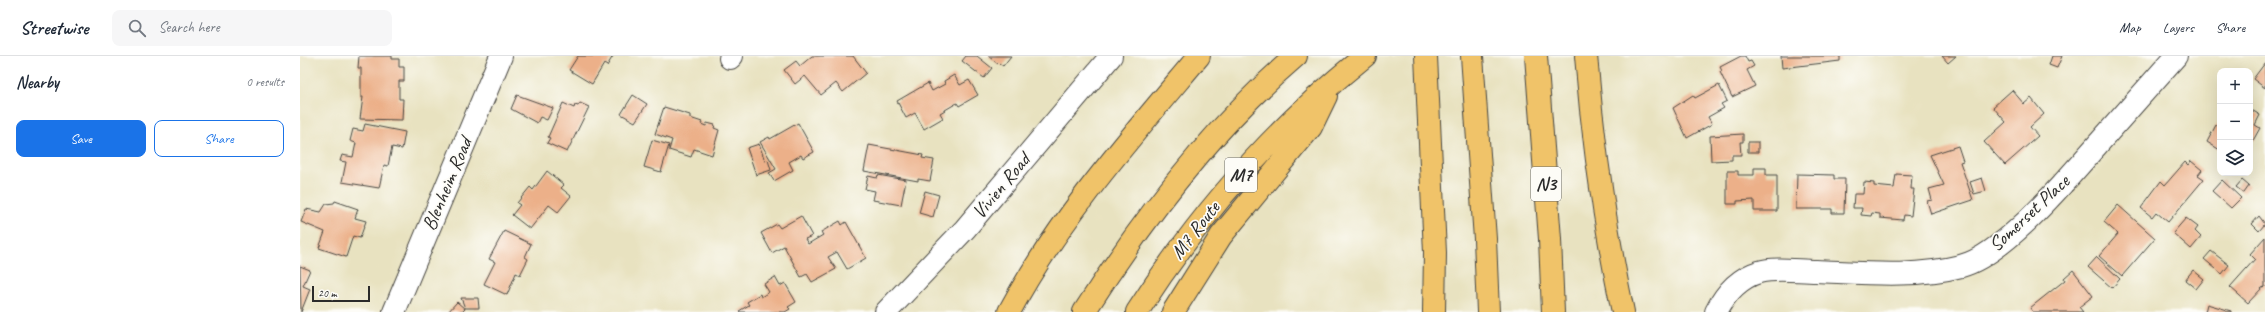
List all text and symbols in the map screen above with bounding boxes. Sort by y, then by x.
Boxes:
search box [112,10,392,46]
text: Streetwise [20,16,88,40]
icon: search [126,17,148,39]
text: Search here [158,18,220,37]
text: Map [2119,19,2141,36]
text: Layers [2163,19,2194,36]
text: Share [2216,19,2245,36]
map controls [2217,68,2253,176]
button: + [2217,68,2253,104]
text: Nearby [16,72,59,93]
text: 0 results [246,74,284,90]
button: − [2217,104,2253,140]
button: Save [16,120,146,157]
button: Share [154,120,284,157]
street label: Blenheim Road [416,131,479,234]
button: layers [2217,140,2253,176]
street label: Vivien Road [966,146,1038,224]
road number: M7 [1225,158,1257,192]
road number: N3 [1531,167,1561,201]
street label: Somerset Place [1983,168,2076,257]
street label: M7 Route [1165,195,1226,264]
scale bar [312,284,370,303]
text: 20 m [318,286,337,300]

